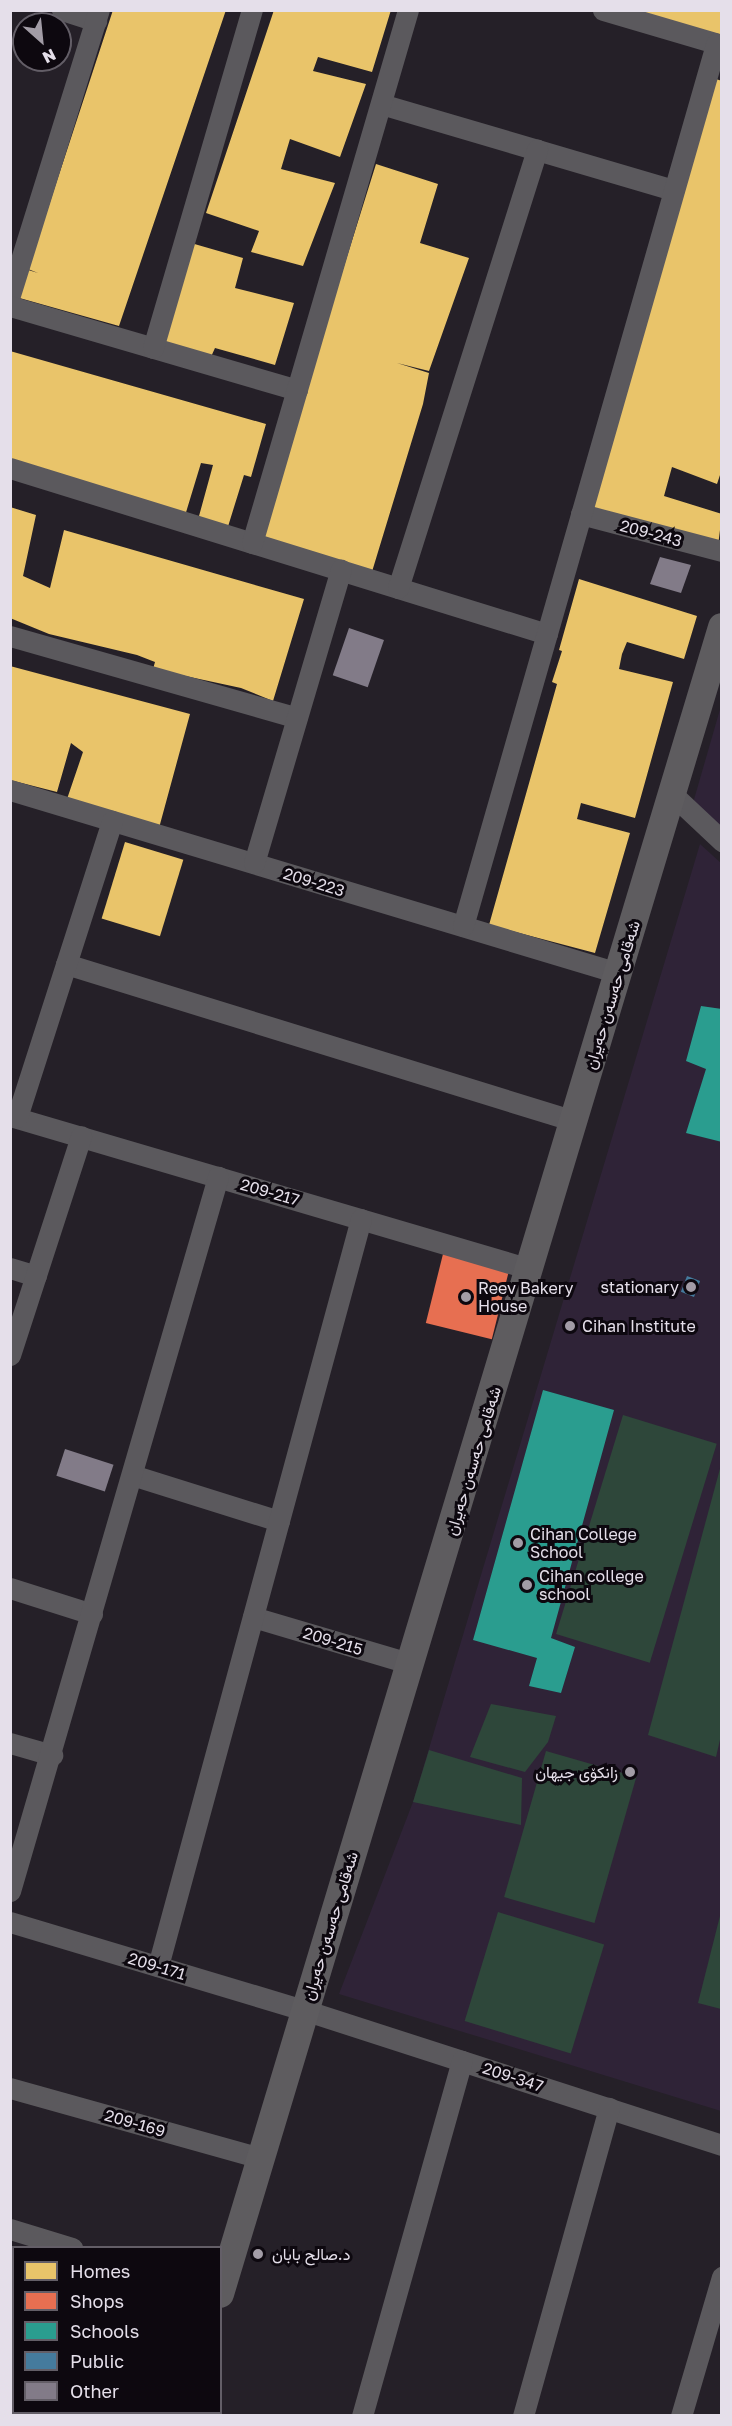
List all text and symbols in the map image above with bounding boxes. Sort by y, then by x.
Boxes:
north arrow [12,12,72,72]
text: N [39,45,59,68]
street label: 209-243 [618,516,684,550]
street label: 209-223 [281,864,347,900]
street label: شەقامی حەسەن حەیران [580,918,644,1072]
street label: 209-217 [238,1174,302,1210]
place label: stationary [600,1277,679,1297]
place label: Reev Bakery House [478,1278,573,1316]
marker: stationary [684,1280,698,1294]
marker: Reev Bakery House [459,1290,473,1304]
place label: Cihan Institute [582,1316,696,1336]
marker: Cihan Institute [563,1319,577,1333]
street label: شەقامی حەسەن حەیران [441,1384,505,1538]
place label: Cihan College School [530,1524,637,1562]
marker: Cihan College School [511,1536,525,1550]
place label: Cihan college school [539,1566,644,1604]
marker: Cihan college school [520,1578,534,1592]
street label: 209-215 [301,1623,365,1659]
place label: زانکۆی جیھان [535,1762,618,1782]
marker: زانکۆی جیھان [623,1765,637,1779]
street label: شەقامی حەسەن حەیران [298,1849,362,2003]
street label: 209-171 [126,1948,188,1984]
street label: 209-347 [480,2058,546,2096]
street label: 209-169 [103,2105,167,2141]
place label: د.صالح بابان [272,2244,350,2264]
marker: د.صالح بابان [249,2245,267,2263]
legend [12,2246,222,2414]
text: Homes [70,2260,130,2282]
text: Shops [70,2290,124,2312]
text: Schools [70,2320,139,2342]
text: Public [70,2350,124,2372]
text: Other [70,2380,119,2402]

